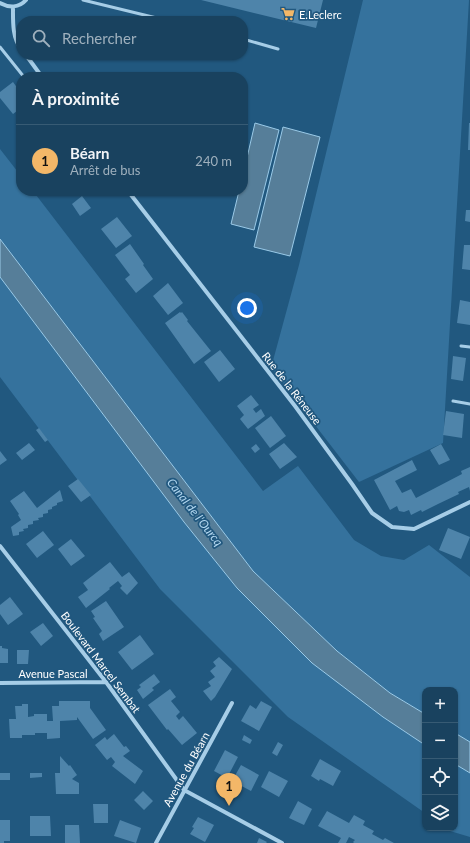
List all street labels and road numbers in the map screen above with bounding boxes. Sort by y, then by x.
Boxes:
street label: Rue de la Réneuse [260,349,324,427]
street label: Boulevard Marcel Sembat [59,609,143,715]
street label: Avenue Pascal [18,667,88,680]
street label: Avenue du Béarn [160,730,212,808]

